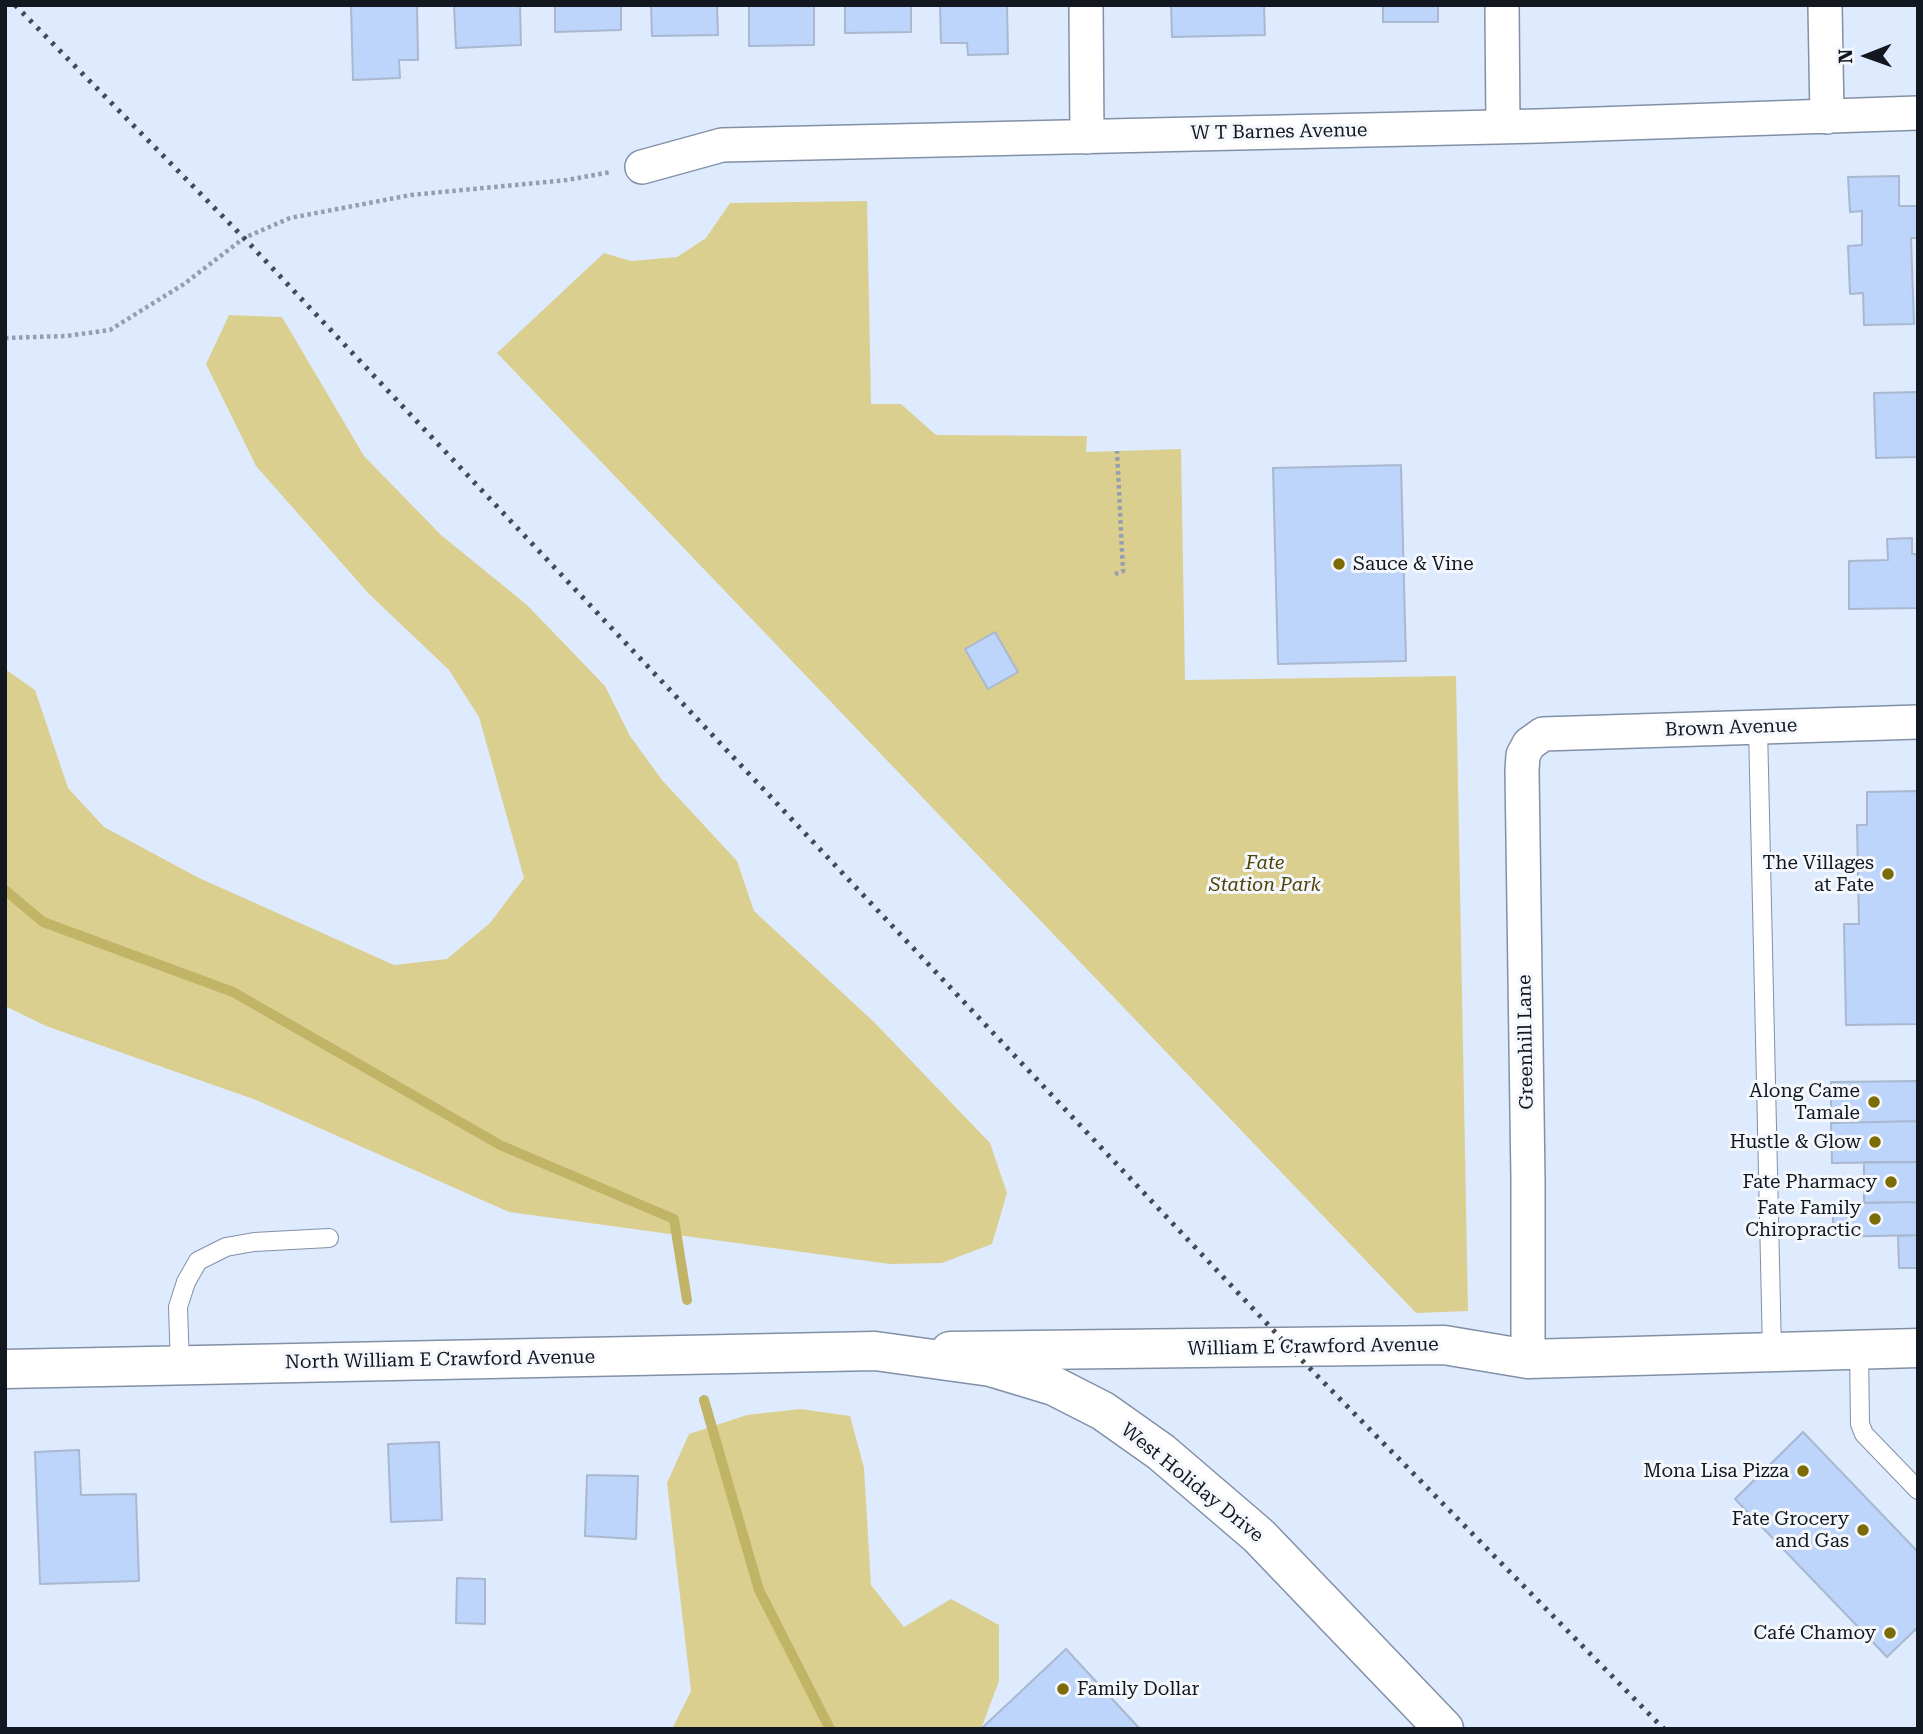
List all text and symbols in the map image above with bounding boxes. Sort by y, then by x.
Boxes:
north arrow [1832,21,1902,91]
text: N [1834,49,1857,64]
street label: W T Barnes Avenue [1190,119,1368,145]
place label: Sauce & Vine [1353,553,1474,575]
marker: Sauce & Vine [1331,556,1347,572]
street label: Brown Avenue [1664,714,1798,742]
park label: Fate Station Park [1209,852,1321,896]
place label: The Villages at Fate [1763,852,1874,896]
marker: The Villages at Fate [1880,866,1896,882]
street label: Greenhill Lane [1513,974,1539,1110]
place label: Along Came Tamale [1749,1080,1860,1124]
marker: Along Came Tamale [1866,1094,1882,1110]
place label: Hustle & Glow [1730,1131,1861,1153]
marker: Hustle & Glow [1867,1134,1883,1150]
place label: Fate Pharmacy [1742,1171,1877,1193]
marker: Fate Pharmacy [1883,1174,1899,1190]
place label: Fate Family Chiropractic [1745,1197,1861,1241]
marker: Fate Family Chiropractic [1867,1211,1883,1227]
street label: William E Crawford Avenue [1187,1333,1439,1361]
street label: North William E Crawford Avenue [285,1346,595,1374]
street label: West Holiday Drive [1116,1419,1268,1547]
place label: Mona Lisa Pizza [1644,1460,1789,1482]
marker: Mona Lisa Pizza [1795,1463,1811,1479]
place label: Fate Grocery and Gas [1732,1508,1849,1552]
marker: Fate Grocery and Gas [1855,1522,1871,1538]
place label: Café Chamoy [1753,1622,1876,1644]
marker: Café Chamoy [1882,1625,1898,1641]
place label: Family Dollar [1077,1678,1199,1700]
marker: Family Dollar [1055,1681,1071,1697]

